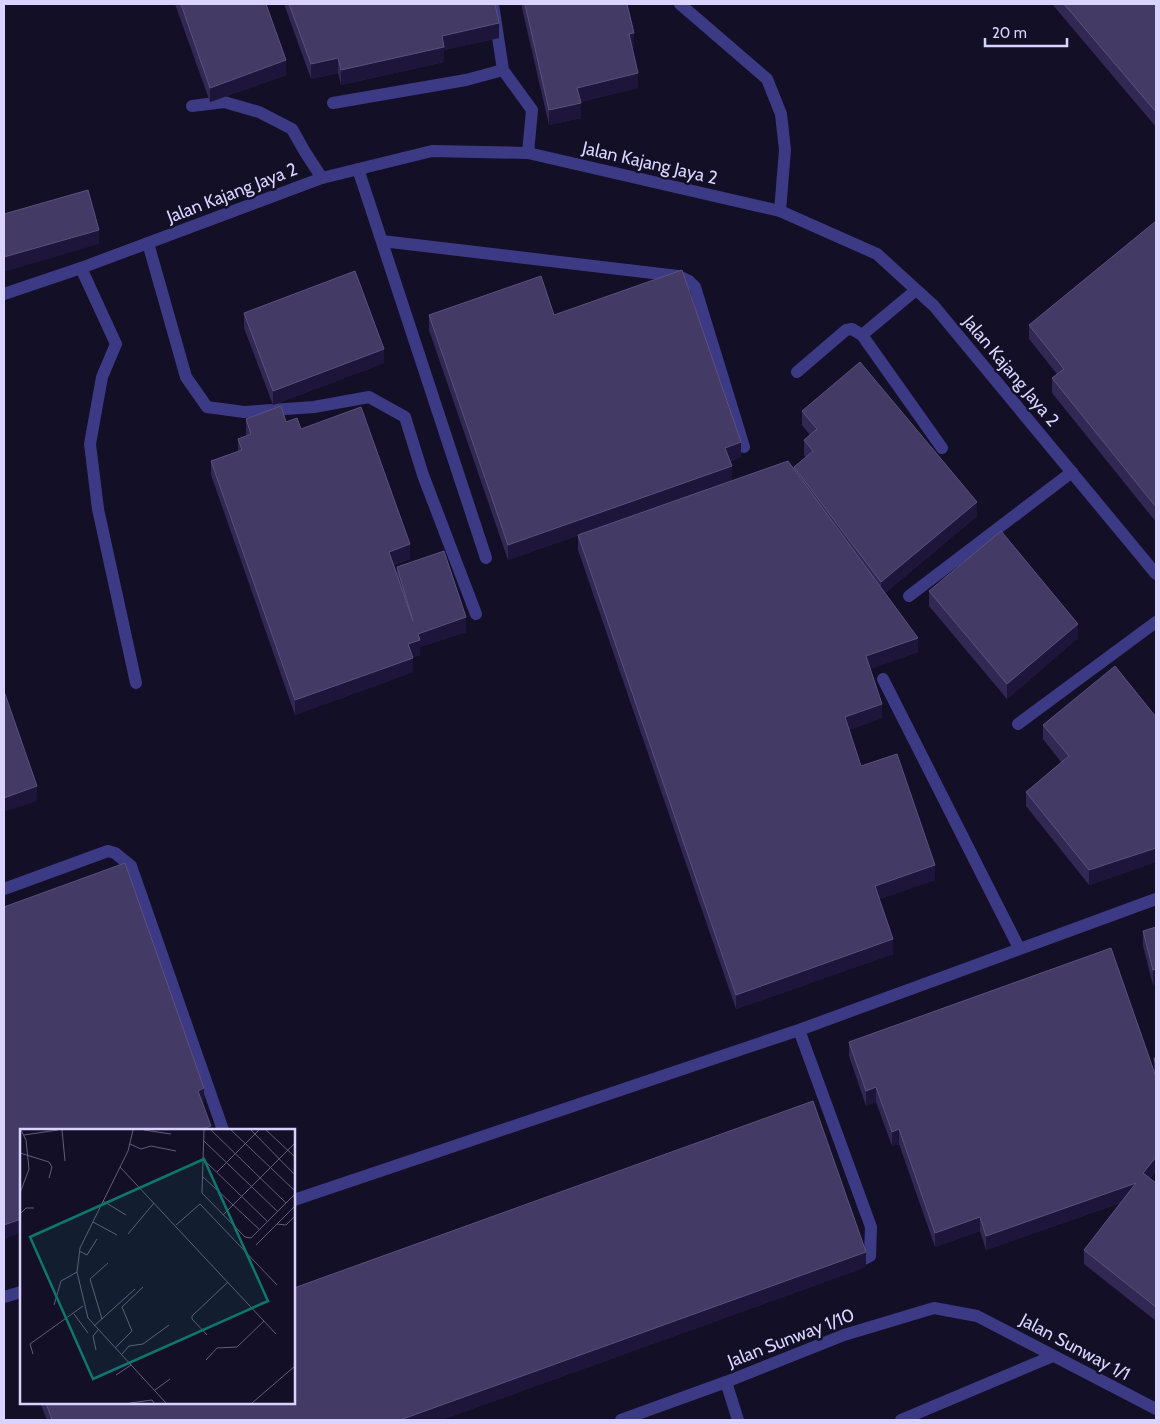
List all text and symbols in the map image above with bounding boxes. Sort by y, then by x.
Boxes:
scale bar [985,15,1068,47]
text: 20 m [992,24,1027,42]
street label: Jalan Kajang Jaya 2 [579,137,720,189]
street label: Jalan Kajang Jaya 2 [163,158,300,228]
street label: Jalan Kajang Jaya 2 [958,310,1064,431]
inset map [20,1129,295,1404]
street label: Jalan Sunway 1/10 [723,1304,858,1373]
street label: Jalan Sunway 1/1 [1015,1308,1134,1385]

